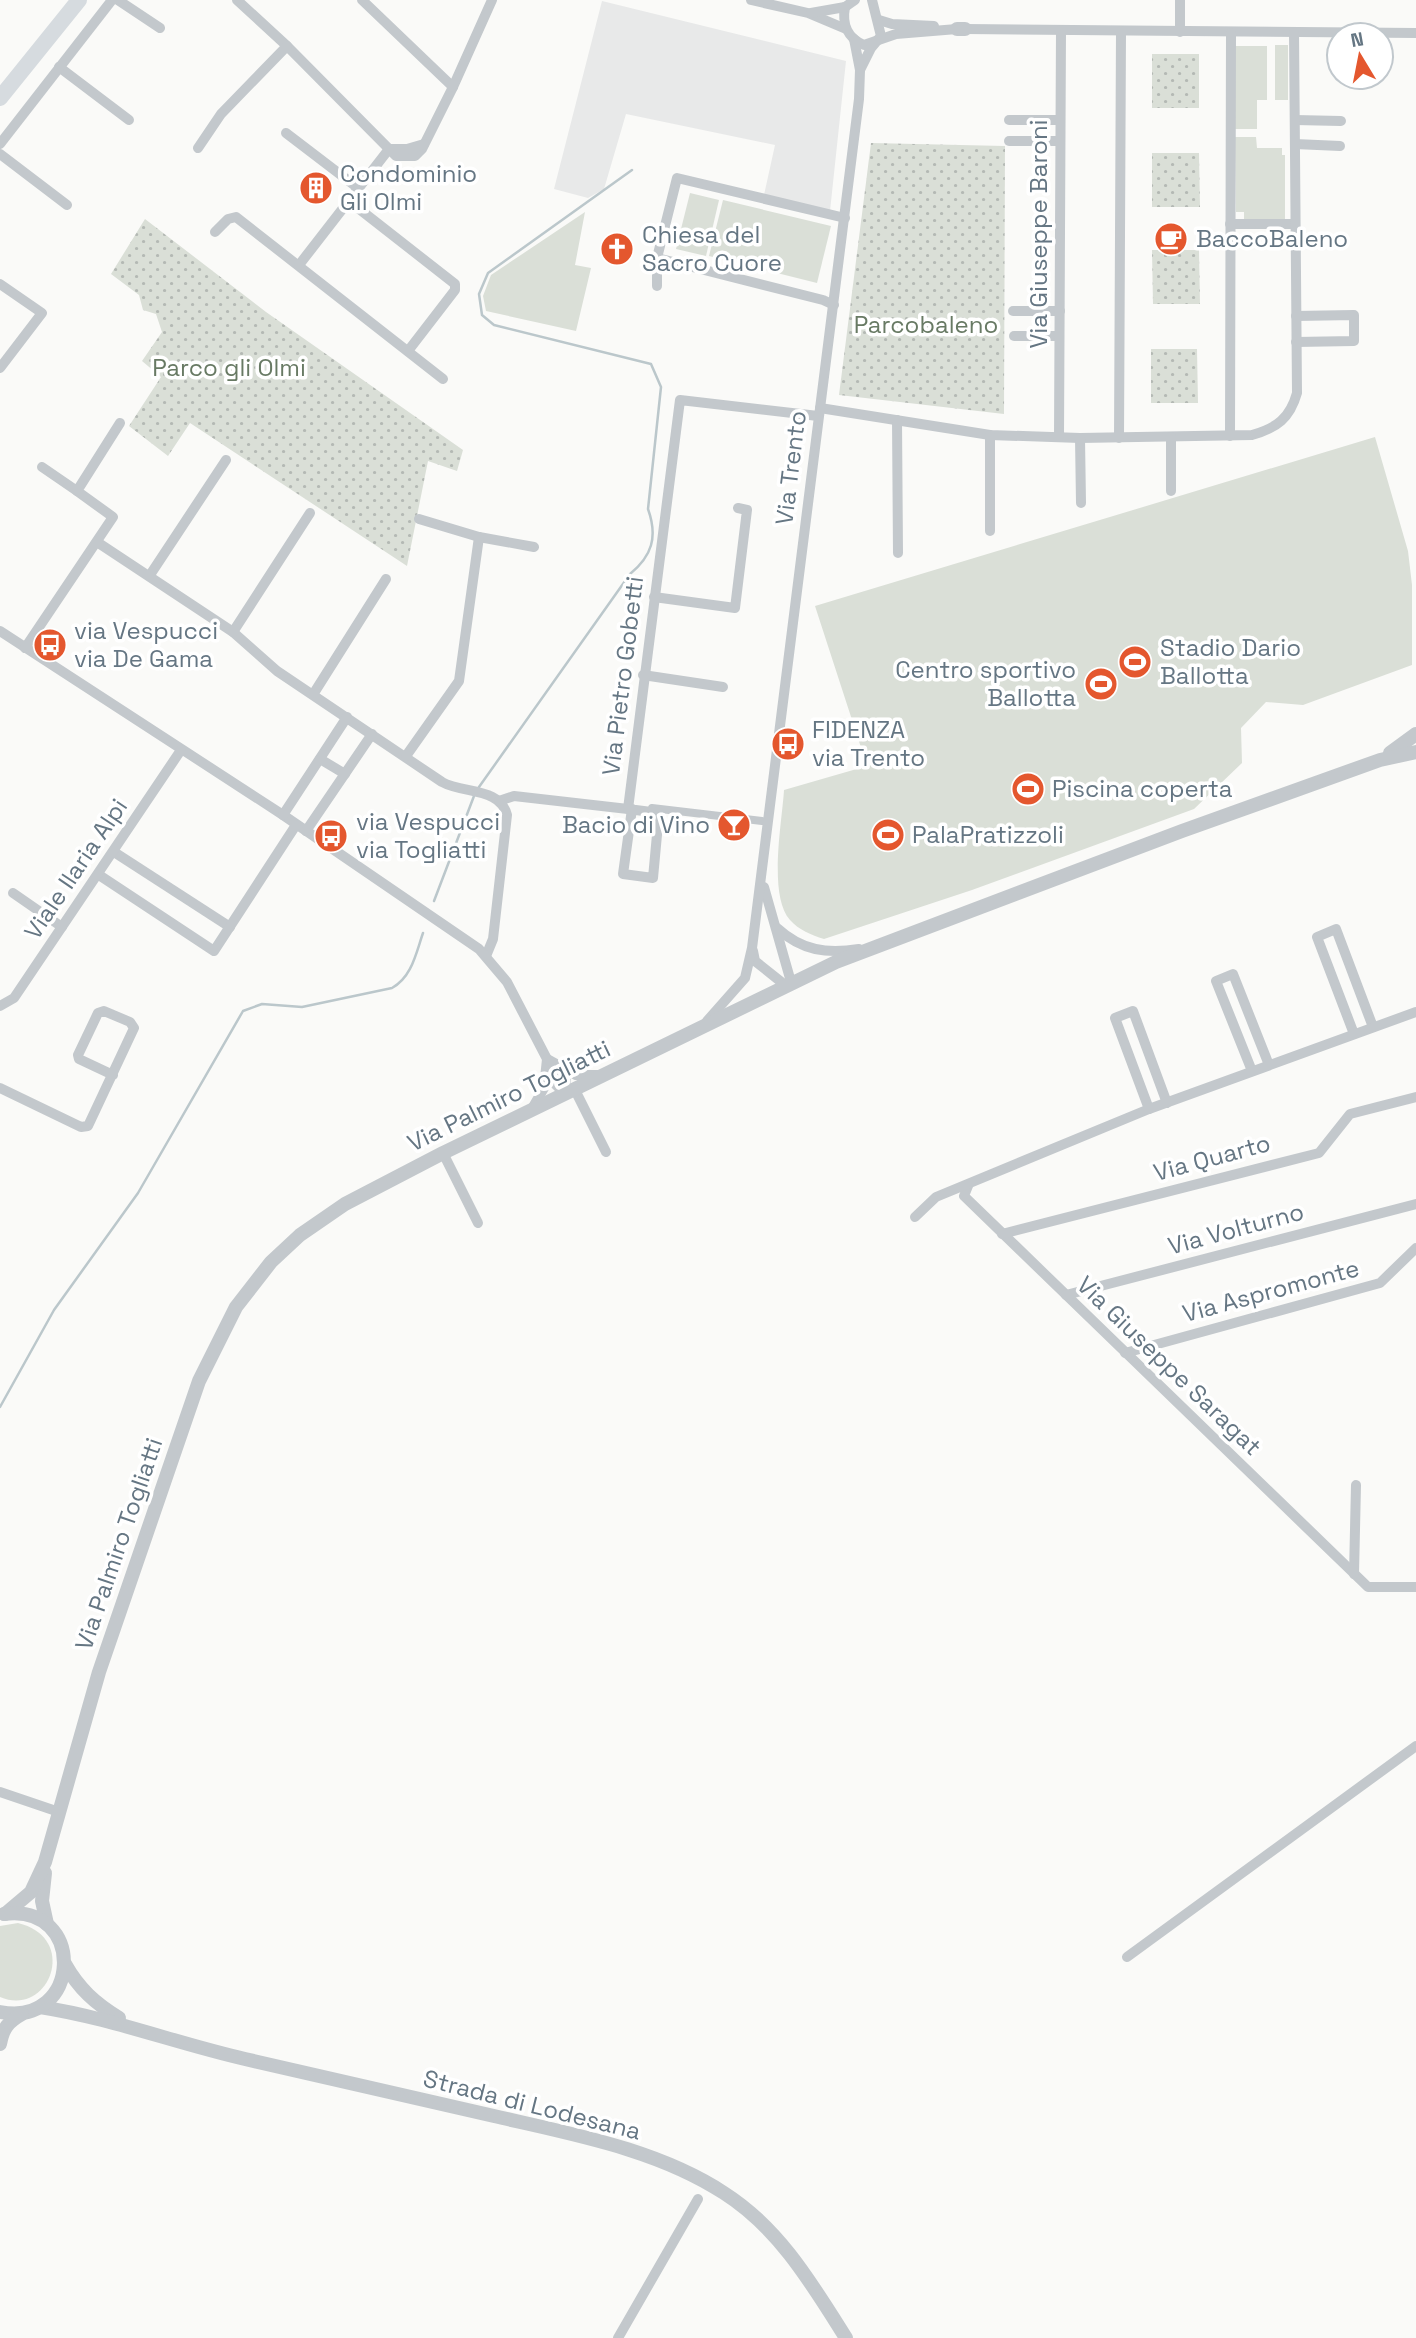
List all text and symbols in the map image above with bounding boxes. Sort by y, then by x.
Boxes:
north arrow [1325,21,1395,91]
text: N [1349,26,1366,53]
street label: Via Giuseppe Baroni [1023,120,1054,348]
place label: Condominio Gli Olmi [340,158,477,217]
building icon: Condominio Gli Olmi [297,169,335,207]
place label: Chiesa del Sacro Cuore [642,219,782,278]
cafe icon: BaccoBaleno [1152,220,1190,258]
place label: BaccoBaleno [1196,223,1348,254]
church icon: Chiesa del Sacro Cuore [598,230,636,268]
park label: Parcobaleno [854,309,998,340]
park label: Parco gli Olmi [152,352,306,383]
street label: Via Trento [768,409,813,527]
street label: Via Pietro Gobetti [595,575,650,777]
place label: via Vespucci via De Gama [74,615,218,674]
bus stop icon: via Vespucci via De Gama [31,626,69,664]
place label: Stadio Dario Ballotta [1160,632,1301,691]
sports icon: Stadio Dario Ballotta [1116,643,1154,681]
place label: Centro sportivo Ballotta [895,654,1076,713]
sports icon: Centro sportivo Ballotta [1082,665,1120,703]
place label: FIDENZA via Trento [812,714,925,773]
bus stop icon: FIDENZA via Trento [769,725,807,763]
sports icon: Piscina coperta [1009,770,1047,808]
place label: Piscina coperta [1052,773,1233,804]
street label: Viale Ilaria Alpi [17,792,134,945]
place label: via Vespucci via Togliatti [356,806,500,865]
bar icon: Bacio di Vino [715,806,753,844]
place label: Bacio di Vino [562,809,710,840]
sports icon: PalaPratizzoli [869,816,907,854]
bus stop icon: via Vespucci via Togliatti [312,817,350,855]
place label: PalaPratizzoli [912,819,1064,850]
street label: Via Palmiro Togliatti [402,1033,615,1158]
street label: Via Quarto [1150,1127,1274,1188]
street label: Via Volturno [1165,1196,1307,1262]
street label: Via Aspromonte [1179,1252,1363,1329]
street label: Via Giuseppe Saragat [1070,1269,1268,1462]
street label: Via Palmiro Togliatti [68,1434,169,1654]
street label: Strada di Lodesana [420,2062,644,2147]

